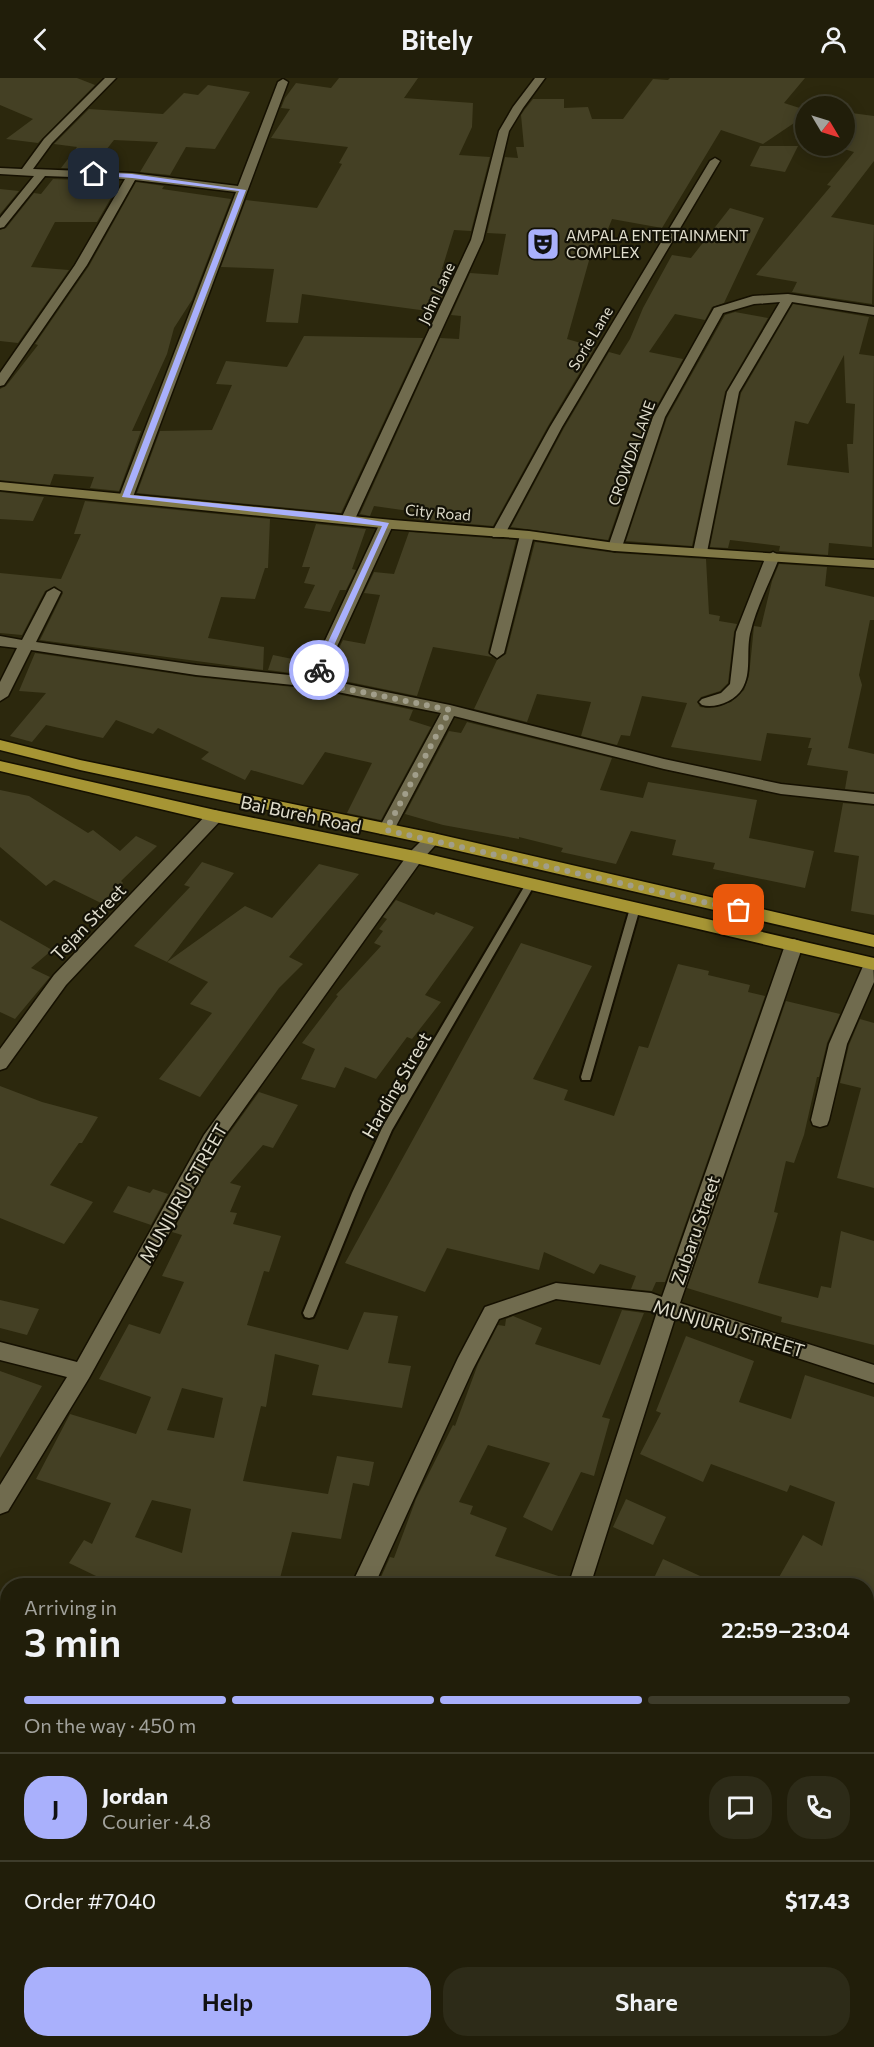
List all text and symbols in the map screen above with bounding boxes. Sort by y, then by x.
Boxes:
icon: back [24,23,57,56]
text: Bitely [401,23,473,56]
icon: person [817,23,850,56]
north arrow [795,96,855,156]
map controls [795,96,855,156]
pin [68,148,119,199]
icon: home [77,157,110,190]
theatre icon: AMPALA ENTETAINMENT COMPLEX [525,226,561,262]
place label: AMPALA ENTETAINMENT COMPLEX [566,226,749,261]
street label: John Lane [414,259,458,327]
street label: Sorie Lane [564,303,616,373]
street label: CROWDA LANE [604,398,658,508]
street label: City Road [404,500,472,524]
courier [289,640,349,700]
icon: bike [303,654,336,687]
street label: Bai Bureh Road [239,790,363,838]
street label: Tejan Street [46,879,130,965]
pin [713,884,764,935]
icon: bag [722,893,755,926]
street label: Harding Street [357,1028,435,1142]
street label: MUNJURU STREET [134,1119,232,1267]
street label: Zubaru Street [666,1173,724,1287]
street label: MUNJURU STREET [651,1294,807,1362]
text: Arriving in [24,1595,117,1619]
text: 22:59–23:04 [721,1616,850,1643]
text: 3 min [24,1617,121,1665]
text: On the way · 450 m [24,1713,196,1737]
button: chat [709,1776,772,1839]
button: phone [787,1776,850,1839]
text: Jordan [102,1782,168,1809]
text: J [52,1794,59,1821]
text: Courier · 4.8 [102,1809,211,1833]
text: Order #7040 [24,1887,156,1914]
text: $17.43 [785,1887,850,1914]
button: Help [24,1967,431,2036]
button: Share [443,1967,850,2036]

